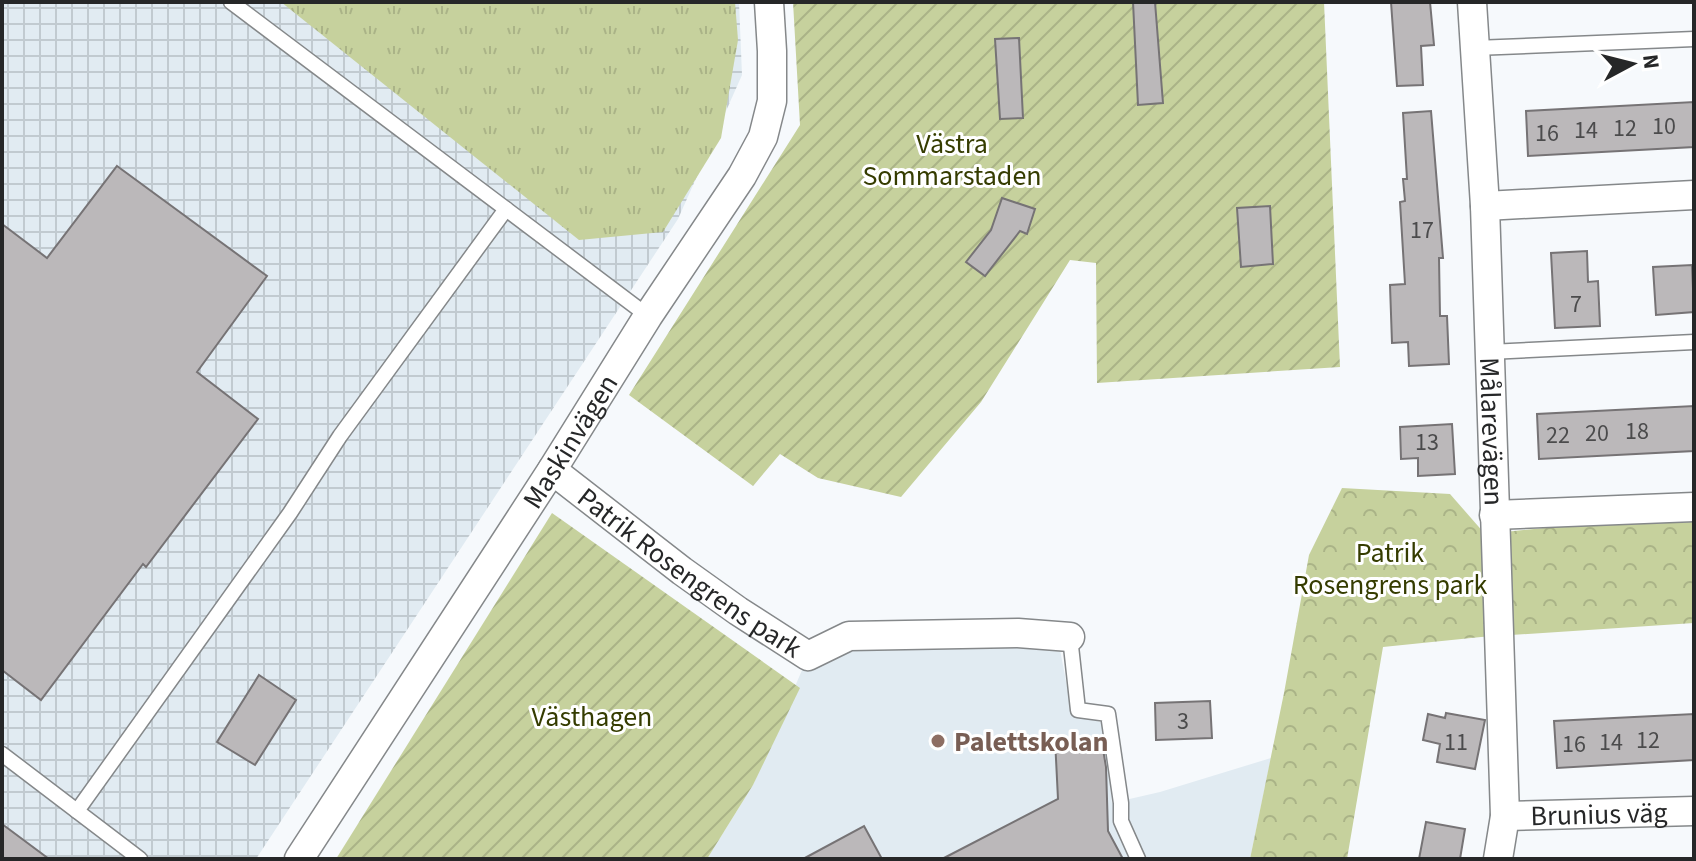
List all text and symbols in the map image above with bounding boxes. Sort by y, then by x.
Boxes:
north arrow [1592,24,1672,104]
text: N [1634,52,1668,71]
house number: 10 [1652,109,1676,144]
house number: 12 [1613,111,1637,146]
house number: 14 [1574,113,1598,148]
house number: 16 [1535,116,1559,151]
park label: Västra Sommarstaden [862,124,1042,196]
house number: 17 [1410,213,1434,248]
house number: 7 [1570,287,1582,322]
street label: Målarevägen [1469,356,1514,507]
street label: Maskinvägen [513,367,628,517]
house number: 18 [1625,414,1649,449]
house number: 20 [1585,416,1609,451]
house number: 22 [1546,418,1570,453]
house number: 13 [1415,425,1439,460]
street label: Patrik Rosengrens park [569,478,810,668]
park label: Patrik Rosengrens park [1293,533,1487,605]
park label: Västhagen [532,697,652,737]
house number: 3 [1177,704,1189,739]
place label: Palettskolan [954,722,1109,762]
house number: 12 [1636,723,1660,758]
house number: 11 [1444,725,1468,760]
house number: 14 [1599,725,1623,760]
house number: 16 [1562,727,1586,762]
marker: Palettskolan [929,732,947,750]
street label: Brunius väg [1530,793,1668,836]

